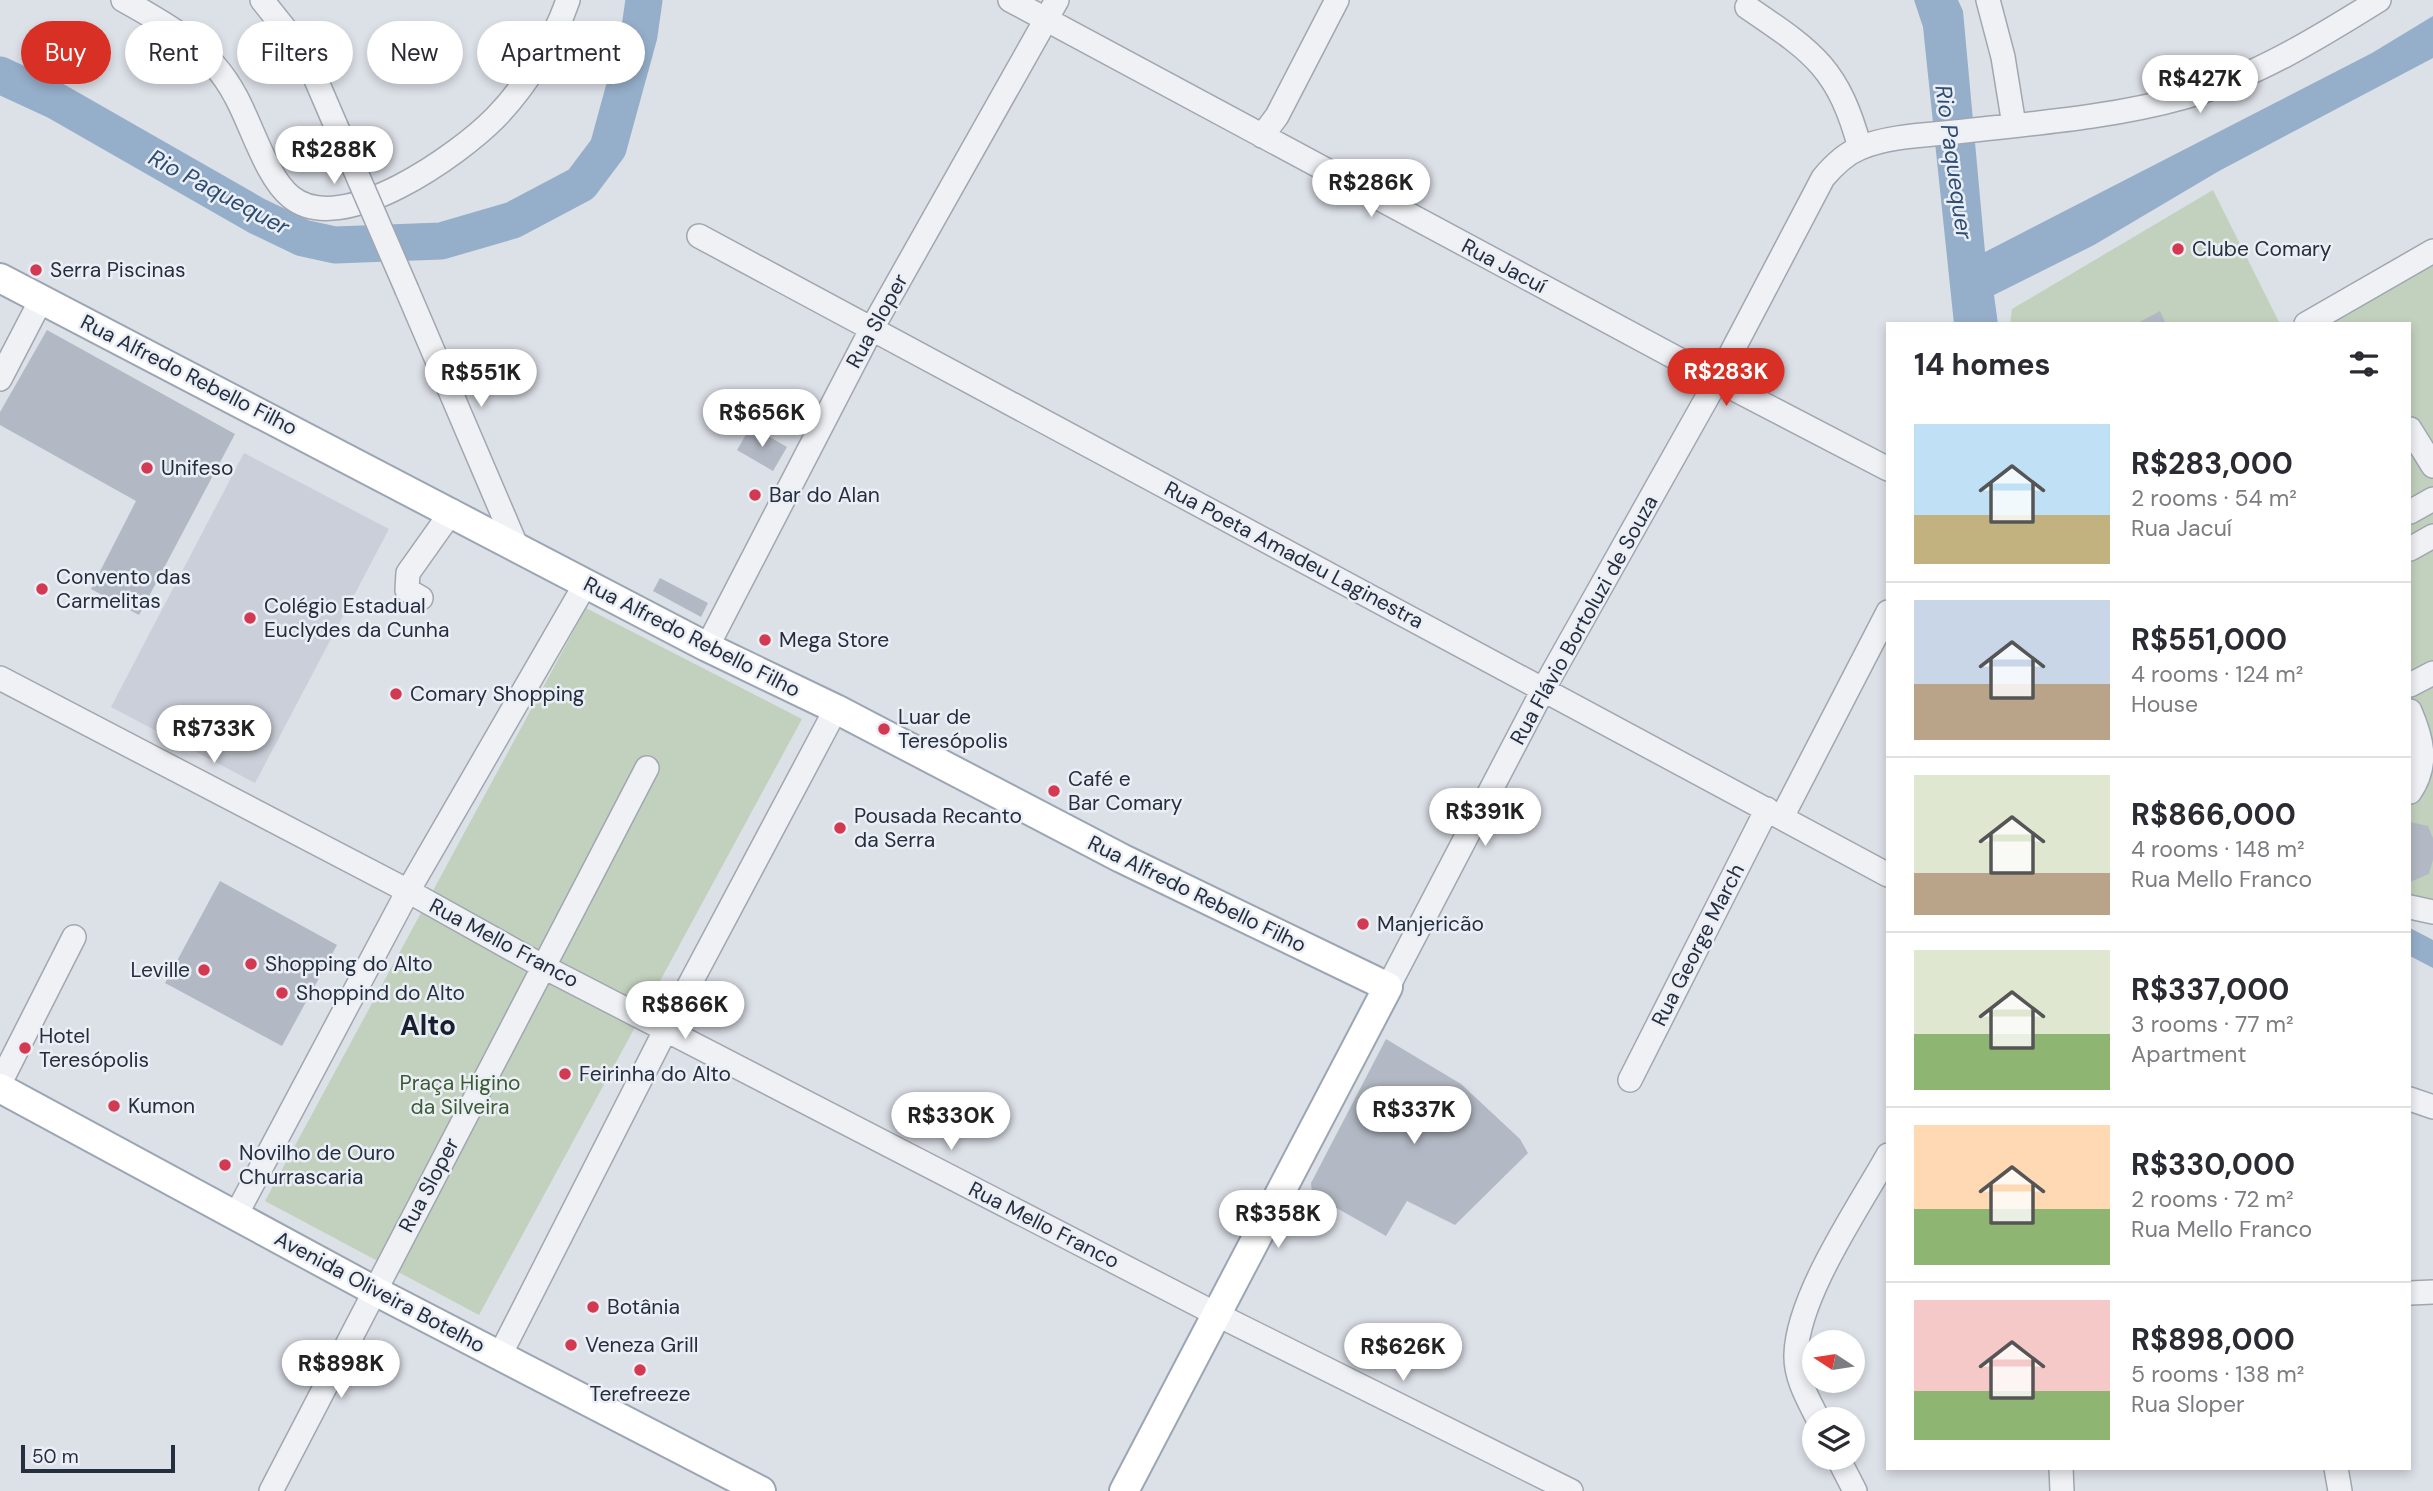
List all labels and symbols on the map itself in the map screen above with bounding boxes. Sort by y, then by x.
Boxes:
pin: R$427K [2143,55,2257,115]
water label: Rio Paquequer [1928,83,1980,242]
pin: R$288K [277,127,391,186]
water label: Rio Paquequer [143,142,296,242]
pin: R$286K [1314,160,1428,219]
street label: Rua Jacuí [1457,232,1552,300]
place label: Clube Comary [2192,235,2332,263]
marker: Clube Comary [2170,241,2186,257]
place label: Serra Piscinas [50,256,186,284]
marker: Serra Piscinas [28,262,44,278]
street label: Rua Sloper [840,269,914,373]
street label: Rua Alfredo Rebello Filho [76,308,302,442]
pin: R$283K [1669,348,1783,408]
pin: R$551K [424,350,538,409]
pin: R$656K [705,390,819,449]
place label: Unifeso [161,454,234,482]
marker: Unifeso [139,460,155,476]
street label: Rua Poeta Amadeu Laginestra [1159,475,1429,635]
place label: Bar do Alan [769,481,880,509]
marker: Bar do Alan [747,487,763,503]
street label: Rua Flávio Bortoluzi de Souza [1504,490,1664,750]
place label: Convento das Carmelitas [56,563,191,615]
street label: Rua Alfredo Rebello Filho [579,570,805,704]
marker: Convento das Carmelitas [34,581,50,597]
place label: Colégio Estadual Euclydes da Cunha [264,592,449,644]
marker: Colégio Estadual Euclydes da Cunha [242,610,258,626]
place label: Mega Store [779,626,889,654]
marker: Mega Store [757,632,773,648]
place label: Comary Shopping [410,680,585,708]
marker: Comary Shopping [388,686,404,702]
place label: Luar de Teresópolis [898,703,1008,755]
pin: R$733K [157,706,271,765]
marker: Luar de Teresópolis [876,721,892,737]
place label: Café e Bar Comary [1068,765,1183,817]
marker: Café e Bar Comary [1046,783,1062,799]
pin: R$391K [1428,788,1542,848]
place label: Pousada Recanto da Serra [854,802,1022,854]
marker: Pousada Recanto da Serra [832,820,848,836]
street label: Rua Alfredo Rebello Filho [1083,829,1311,959]
street label: Rua George March [1645,859,1751,1031]
street label: Rua Mello Franco [424,892,584,994]
place label: Manjericão [1377,910,1484,938]
marker: Manjericão [1355,916,1371,932]
place label: Shopping do Alto [265,950,433,978]
place label: Leville [130,956,190,984]
marker: Shopping do Alto [243,956,259,972]
marker: Leville [196,962,212,978]
place label: Shoppind do Alto [296,979,465,1007]
pin: R$866K [628,982,742,1041]
marker: Shoppind do Alto [274,985,290,1001]
district label: Alto [400,1007,456,1044]
place label: Hotel Teresópolis [39,1022,149,1074]
marker: Hotel Teresópolis [17,1040,33,1056]
place label: Feirinha do Alto [579,1060,731,1088]
marker: Feirinha do Alto [557,1066,573,1082]
park label: Praça Higino da Silveira [399,1069,521,1121]
pin: R$337K [1357,1086,1471,1146]
place label: Kumon [128,1092,195,1120]
pin: R$330K [894,1092,1008,1152]
marker: Kumon [106,1098,122,1114]
street label: Rua Sloper [392,1132,466,1237]
place label: Novilho de Ouro Churrascaria [239,1139,395,1191]
marker: Novilho de Ouro Churrascaria [217,1157,233,1173]
street label: Rua Mello Franco [964,1175,1124,1275]
pin: R$358K [1221,1190,1335,1250]
street label: Avenida Oliveira Botelho [270,1225,490,1359]
place label: Botânia [607,1293,680,1321]
marker: Botânia [585,1299,601,1315]
pin: R$626K [1346,1324,1460,1383]
north arrow [1802,1330,1866,1393]
place label: Veneza Grill [585,1331,698,1359]
marker: Veneza Grill [563,1337,579,1353]
pin: R$898K [284,1340,398,1400]
marker: Terefreeze [632,1362,648,1378]
place label: Terefreeze [589,1380,691,1408]
scale bar [21,1442,175,1474]

